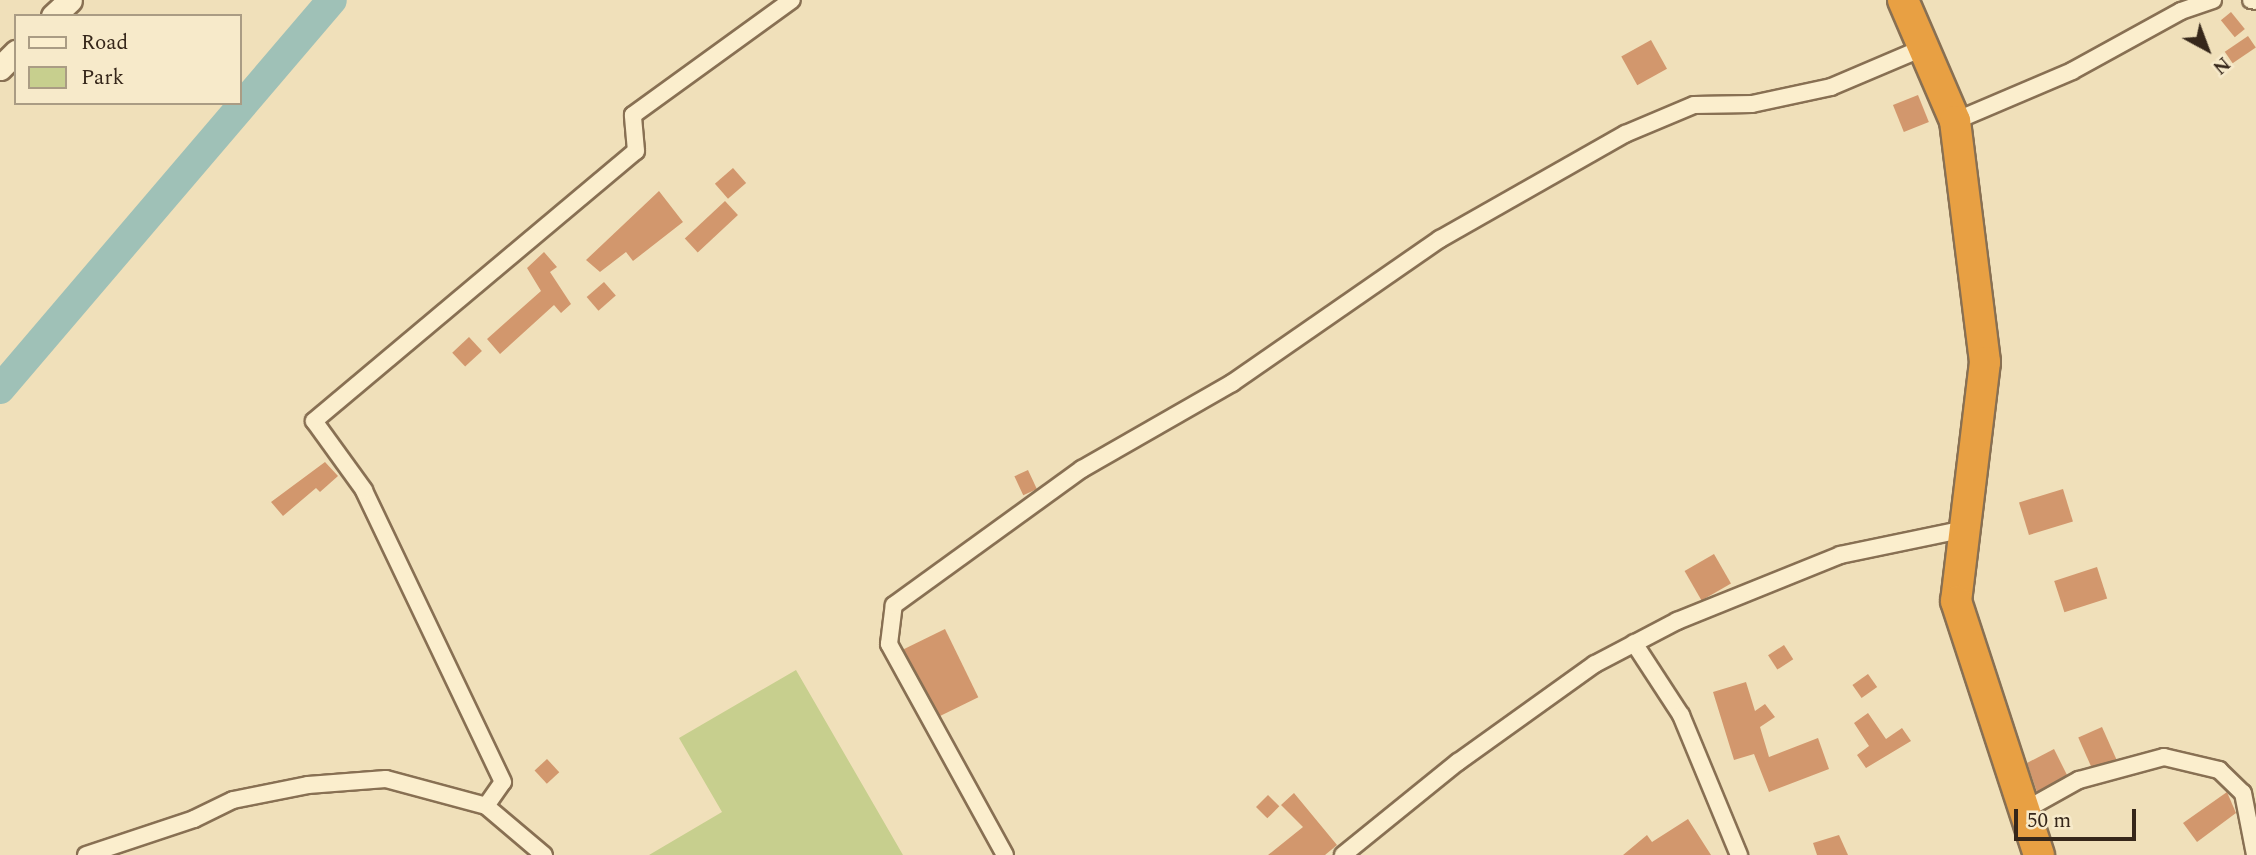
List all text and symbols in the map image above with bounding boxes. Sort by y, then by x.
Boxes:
legend [14,14,242,105]
north arrow [2172,14,2242,84]
text: Road [81,27,128,59]
text: N [2206,49,2236,81]
text: Park [81,62,124,94]
scale bar [2018,796,2140,840]
text: 50 m [2027,805,2071,837]

